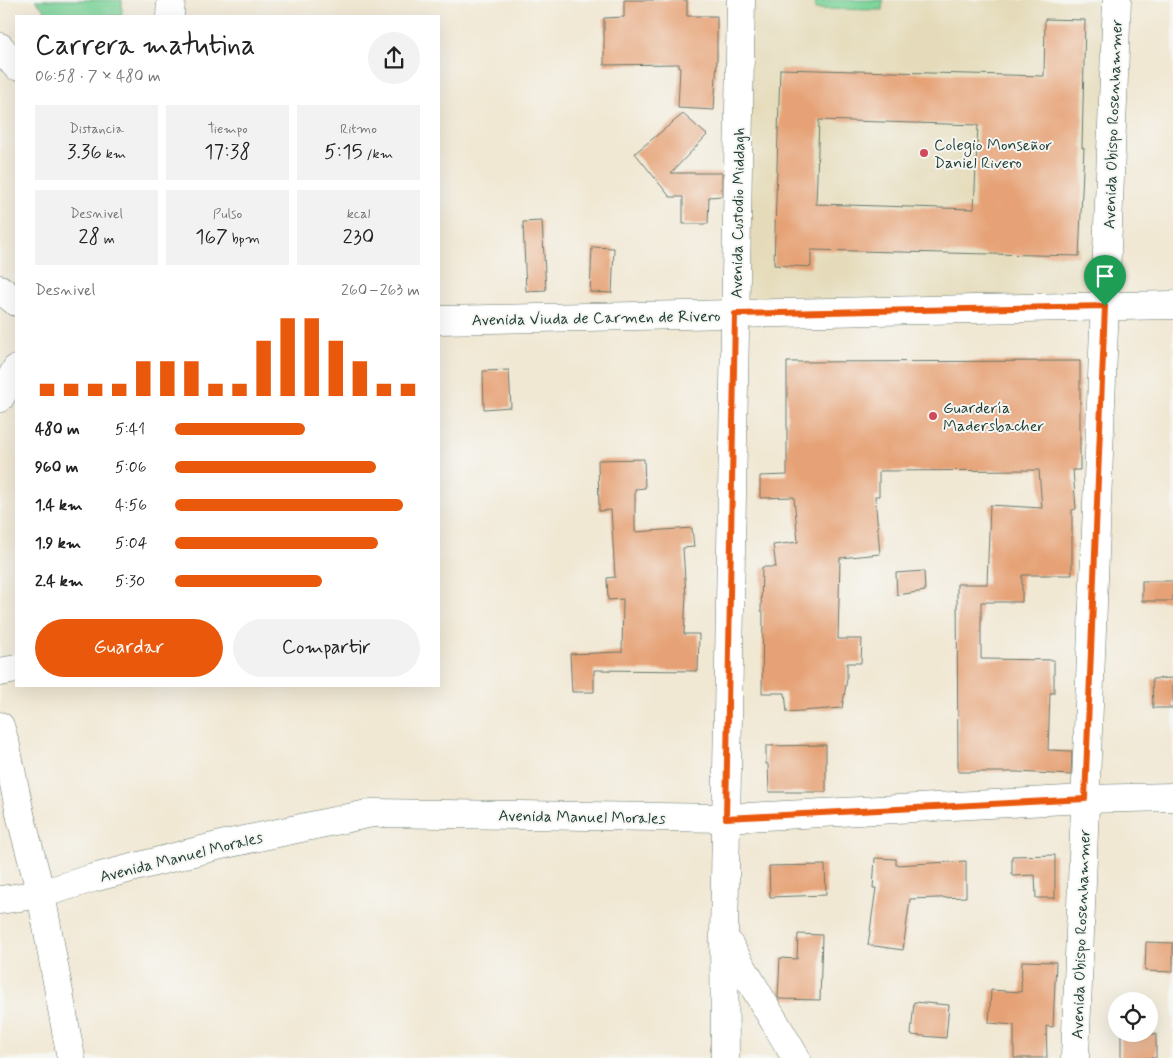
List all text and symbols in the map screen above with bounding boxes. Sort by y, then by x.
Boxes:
street label: Avenida Obispo Rosenhammer [1099,18,1128,229]
text: Carrera matutina [35,28,255,65]
button: share [368,32,420,84]
text: 06:58 · 7 × 480 m [35,66,161,87]
text: Distancia [69,120,124,138]
text: Tiempo [207,120,248,138]
text: Ritmo [340,120,377,138]
street label: Avenida Custodio Middagh [727,127,750,299]
place label: Colegio Monseñor Daniel Rivero [934,135,1052,174]
text: 3.36 [67,138,102,166]
text: 17:38 [204,138,251,166]
text: 5:15 [324,138,363,166]
text: km [102,145,126,163]
text: /km [363,145,393,163]
marker: Colegio Monseñor Daniel Rivero [918,147,930,159]
text: Desnivel [70,205,123,223]
text: Pulso [213,205,242,223]
text: kcal [347,205,370,223]
text: 28 [78,223,100,251]
text: 167 [195,223,228,251]
text: 230 [343,223,374,251]
text: m [100,230,115,248]
text: bpm [228,230,260,248]
pin [1084,255,1126,306]
icon: arrive [1091,262,1119,290]
text: Desnivel [35,280,95,301]
text: 260–263 m [341,280,420,301]
street label: Avenida Viuda de Carmen de Rivero [471,306,721,331]
place label: Guardería Madersbacher [943,398,1045,437]
marker: Guardería Madersbacher [927,410,939,422]
text: 480 m [35,419,80,440]
text: 5:41 [115,419,145,440]
text: 960 m [35,457,78,478]
text: 5:06 [115,457,147,478]
text: 1.4 km [35,495,82,516]
text: 4:56 [115,495,147,516]
text: 1.9 km [35,533,81,554]
text: 5:04 [115,533,148,554]
text: 2.4 km [35,571,83,592]
text: 5:30 [115,571,145,592]
button: Guardar [35,619,223,677]
button: Compartir [233,619,420,677]
street label: Avenida Manuel Morales [498,806,666,829]
street label: Avenida Manuel Morales [98,827,265,888]
street label: Avenida Obispo Rosenhammer [1067,828,1096,1039]
map controls [1108,992,1158,1042]
button: locate [1108,992,1158,1042]

